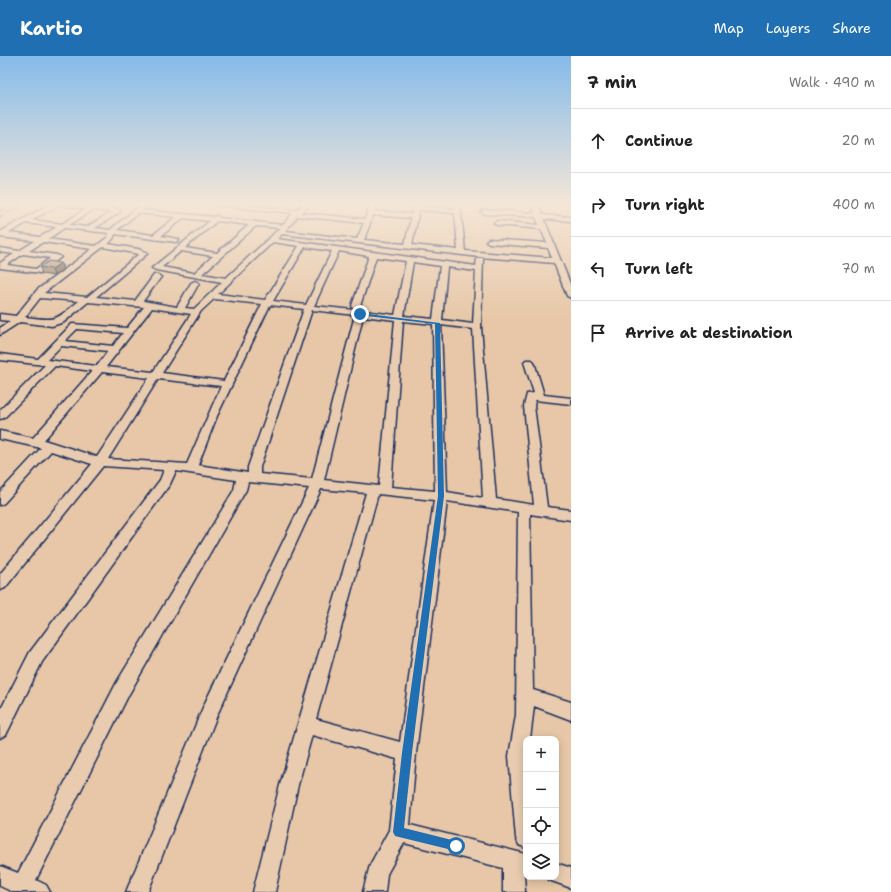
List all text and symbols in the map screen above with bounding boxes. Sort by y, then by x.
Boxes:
text: Kartio [20,16,83,41]
text: Map [714,19,744,37]
text: Layers [766,19,810,37]
text: Share [832,19,871,37]
text: 7 min [587,71,637,93]
text: Walk · 490 m [789,74,875,91]
icon: ahead [587,130,609,152]
text: Continue [625,131,693,151]
text: 20 m [842,132,875,149]
icon: right [587,194,609,216]
text: Turn right [625,195,705,215]
text: 400 m [832,196,875,213]
icon: left [587,258,609,280]
text: Turn left [625,259,693,279]
text: 70 m [841,260,875,277]
route end [351,305,369,323]
icon: arrive [587,322,609,344]
text: Arrive at destination [625,323,793,343]
map controls [523,736,559,880]
button: + [523,736,559,772]
button: − [523,772,559,808]
button: locate [523,808,559,844]
route start [447,837,465,855]
button: layers [523,844,559,880]

